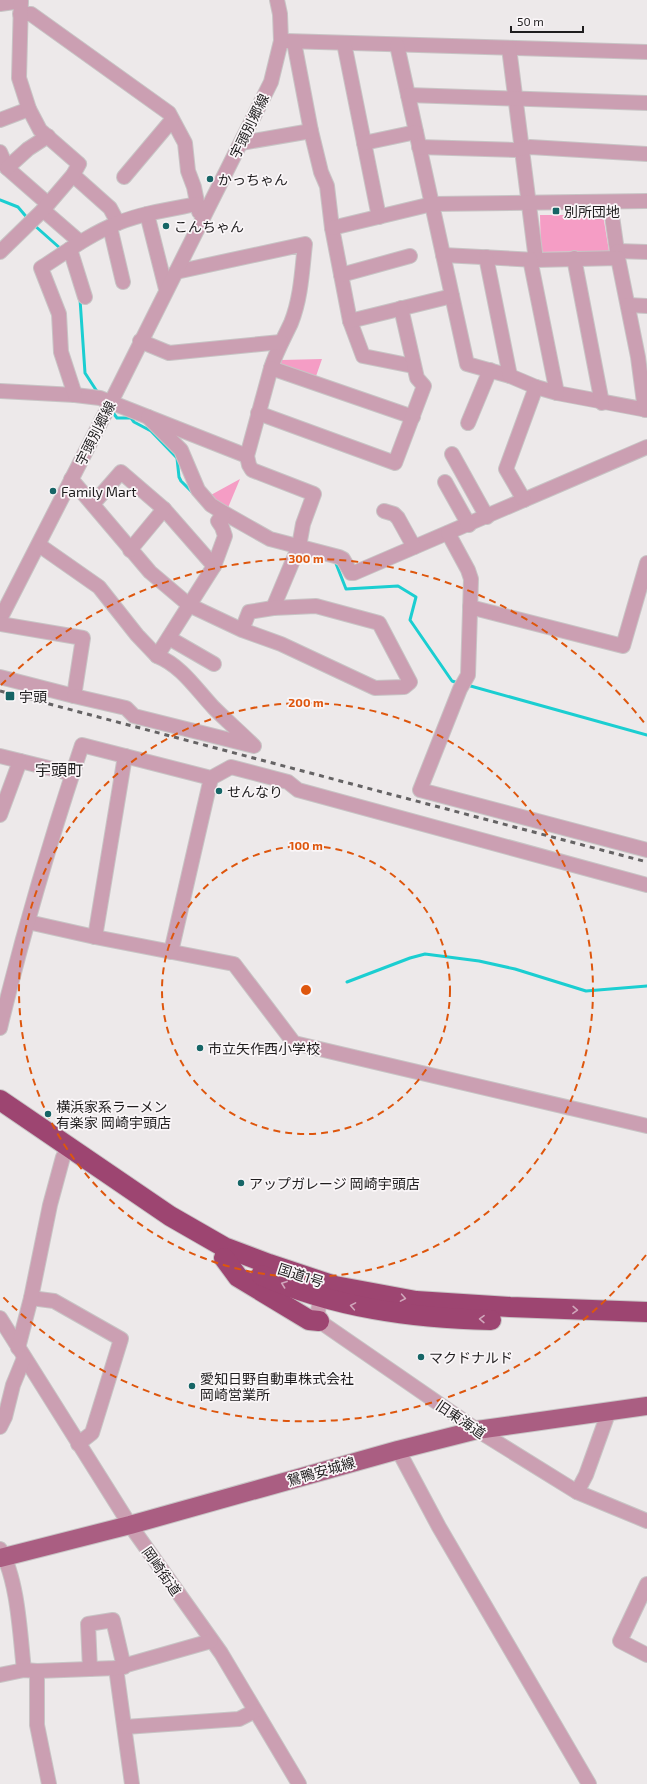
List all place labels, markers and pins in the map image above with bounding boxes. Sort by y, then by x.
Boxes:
place label: かっちゃん [218,171,288,188]
marker: かっちゃん [205,174,215,184]
place label: 別所団地 [564,203,620,220]
marker: 別所団地 [551,206,561,216]
place label: こんちゃん [174,218,244,235]
marker: こんちゃん [161,221,171,231]
place label: Family Mart [61,483,137,500]
marker: Family Mart [48,486,58,496]
place label: 宇頭 [19,688,47,705]
marker: 宇頭 [4,690,16,702]
place label: せんなり [227,783,283,800]
marker: せんなり [214,786,224,796]
centre of rings [299,983,313,997]
place label: 市立矢作西小学校 [208,1040,320,1057]
marker: 市立矢作西小学校 [195,1043,205,1053]
place label: 横浜家系ラーメン 有楽家 岡崎宇頭店 [56,1098,171,1131]
marker: 横浜家系ラーメン 有楽家 岡崎宇頭店 [43,1109,53,1119]
place label: アップガレージ 岡崎宇頭店 [249,1175,420,1192]
marker: アップガレージ 岡崎宇頭店 [236,1178,246,1188]
place label: マクドナルド [429,1349,513,1366]
marker: マクドナルド [416,1352,426,1362]
place label: 愛知日野自動車株式会社 岡崎営業所 [200,1370,354,1403]
marker: 愛知日野自動車株式会社 岡崎営業所 [187,1381,197,1391]

